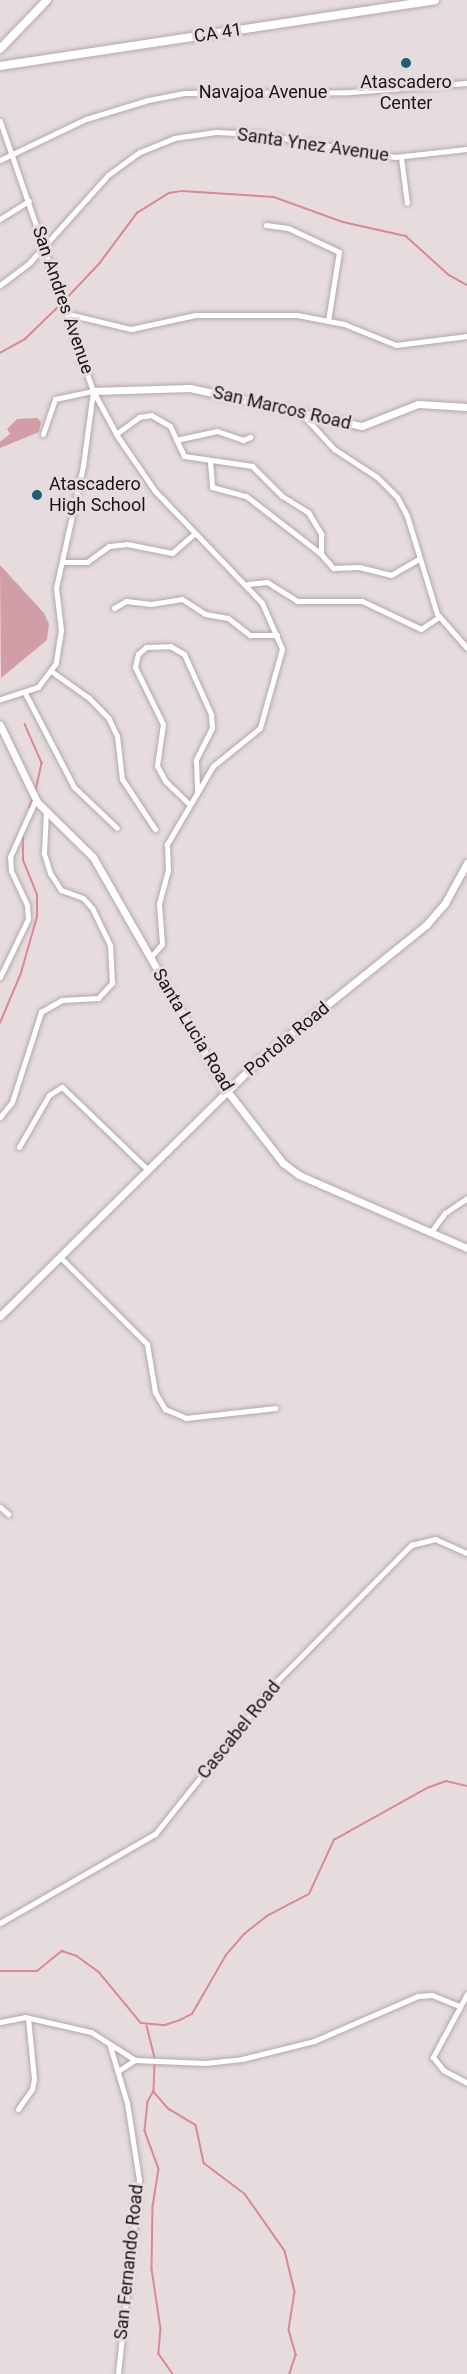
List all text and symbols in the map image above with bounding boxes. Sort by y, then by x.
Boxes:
street label: CA 41 [193,19,243,47]
marker: Atascadero Center [399,56,413,70]
place label: Atascadero Center [360,72,452,115]
street label: Navajoa Avenue [199,81,327,103]
street label: Santa Ynez Avenue [236,124,390,166]
street label: San Andres Avenue [28,223,98,377]
street label: San Marcos Road [211,382,353,434]
place label: Atascadero High School [49,474,146,516]
marker: Atascadero High School [30,488,44,502]
street label: Santa Lucia Road [148,965,238,1095]
street label: Portola Road [240,997,334,1081]
street label: Cascabel Road [193,1677,285,1783]
street label: San Fernando Road [110,2183,148,2341]

